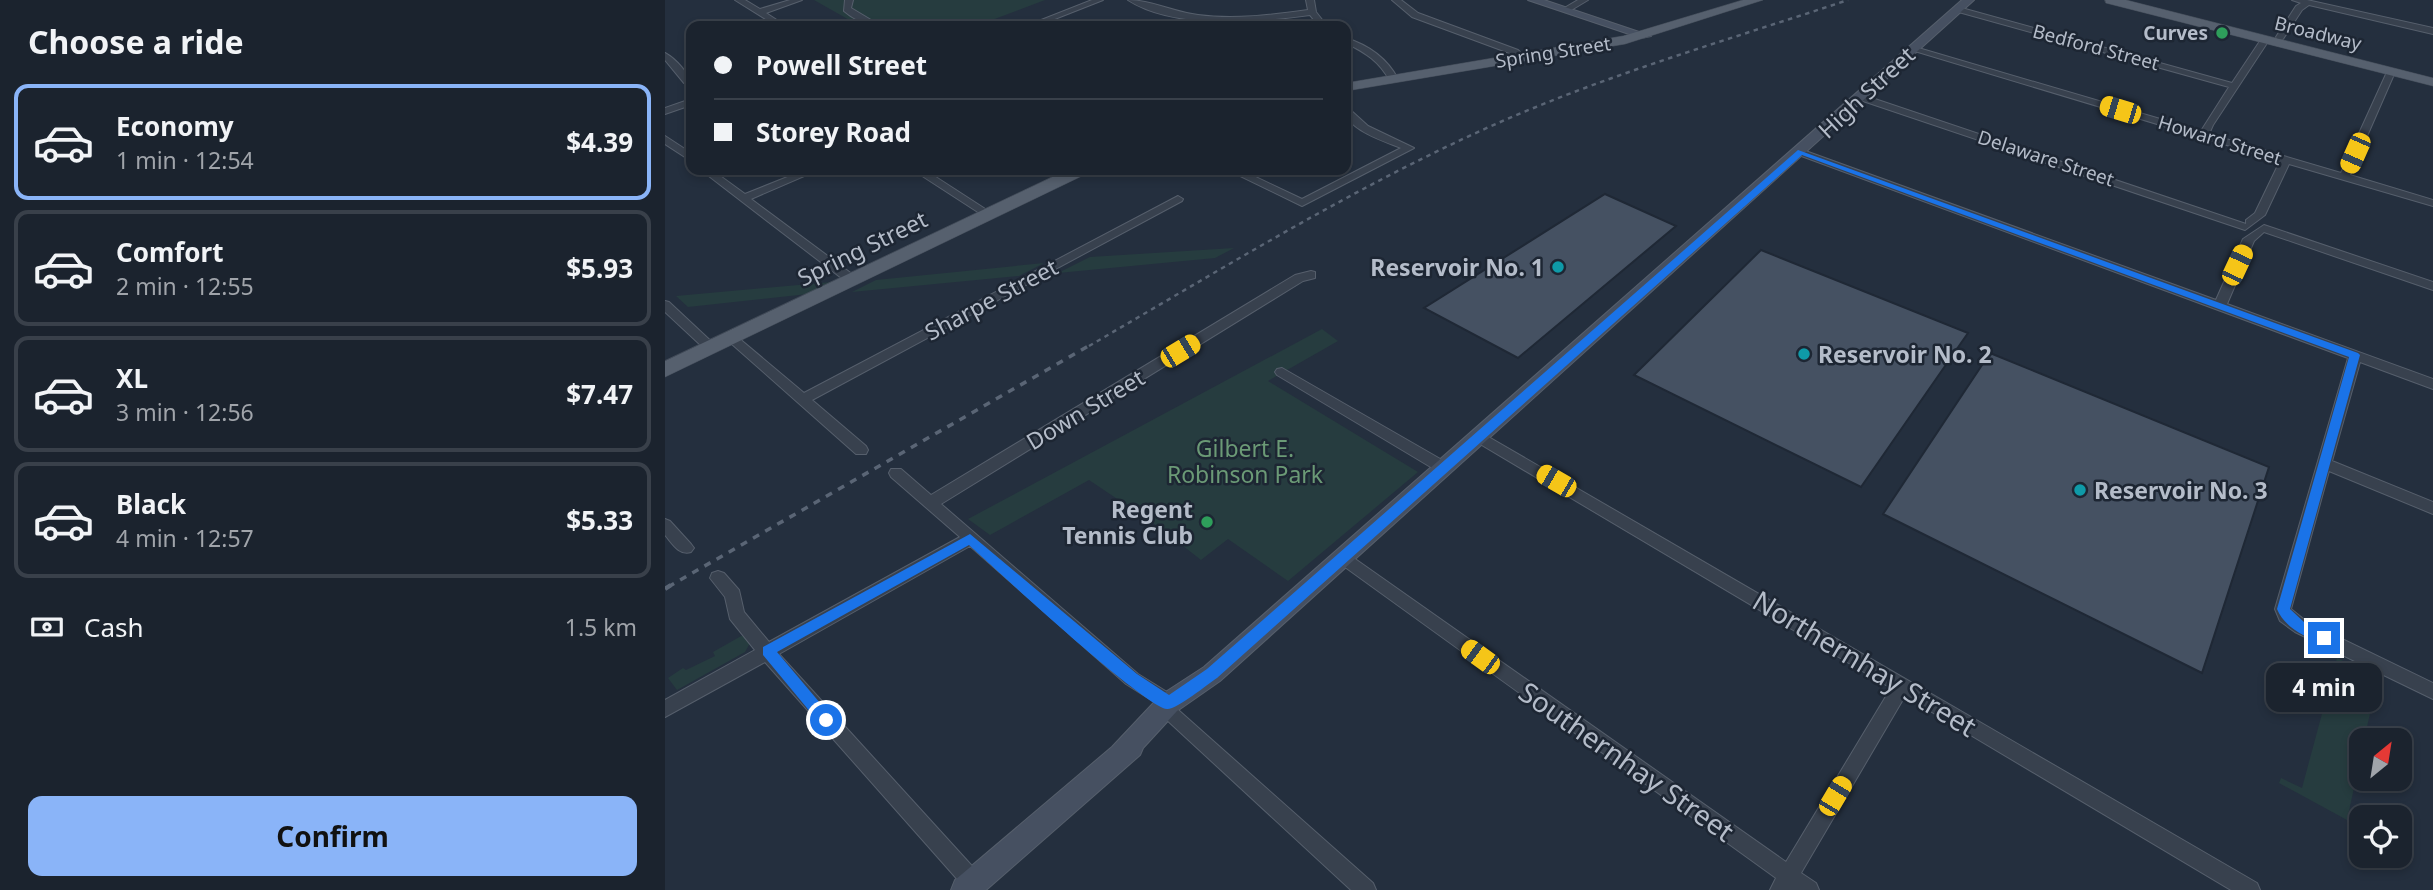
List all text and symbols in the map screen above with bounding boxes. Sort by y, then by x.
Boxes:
street label: Broadway [2272,10,2365,56]
street label: Bedford Street [2030,18,2162,76]
text: Choose a ride [28,20,244,63]
place label: Curves [2143,20,2208,46]
marker: Curves [2214,25,2230,41]
street label: Spring Street [1494,30,1613,74]
street label: High Street [1811,39,1921,145]
text: Powell Street [756,47,927,83]
car [2097,94,2144,126]
text: Economy [116,108,234,144]
street label: Howard Street [2155,109,2285,171]
icon: car [32,111,95,174]
text: Storey Road [756,114,911,150]
text: $4.39 [566,124,633,160]
street label: Delaware Street [1974,124,2118,192]
car [2337,130,2374,176]
text: 1 min · 12:54 [116,144,254,176]
street label: Spring Street [792,203,932,293]
text: Comfort [116,234,224,270]
icon: car [32,237,95,300]
car [2219,242,2256,288]
text: $5.93 [566,250,633,286]
street label: Sharpe Street [919,250,1063,348]
place label: Reservoir No. 1 [1370,251,1544,283]
marker: Reservoir No. 1 [1550,259,1566,275]
text: 2 min · 12:55 [116,270,254,302]
car [1157,331,1204,371]
place label: Reservoir No. 2 [1818,338,1992,370]
marker: Reservoir No. 2 [1796,346,1812,362]
text: XL [116,360,148,396]
street label: Down Street [1020,361,1150,457]
icon: car [32,363,95,426]
text: $7.47 [566,376,633,412]
text: 3 min · 12:56 [116,396,254,428]
park label: Gilbert E. Robinson Park [1167,432,1324,490]
car [1533,461,1580,501]
place label: Reservoir No. 3 [2094,474,2268,506]
marker: Reservoir No. 3 [2072,482,2088,498]
text: Black [116,486,186,522]
icon: car [32,489,95,552]
place label: Regent Tennis Club [1062,493,1193,551]
text: $5.33 [566,502,633,538]
marker: Regent Tennis Club [1199,514,1215,530]
text: 4 min · 12:57 [116,522,254,554]
street label: Northernhay Street [1746,581,1984,745]
icon: cash [28,608,66,646]
text: Cash [84,609,144,645]
text: 1.5 km [565,611,637,643]
route end [2308,622,2340,654]
car [1457,636,1504,678]
callout: 4 min [2266,662,2382,712]
text: 4 min [2292,671,2356,703]
street label: Southernhay Street [1512,672,1742,850]
route start [810,704,842,736]
north arrow [2349,728,2411,791]
map controls [2349,728,2412,868]
car [1816,773,1855,819]
button: Confirm [28,796,637,876]
button: locate [2349,805,2412,868]

